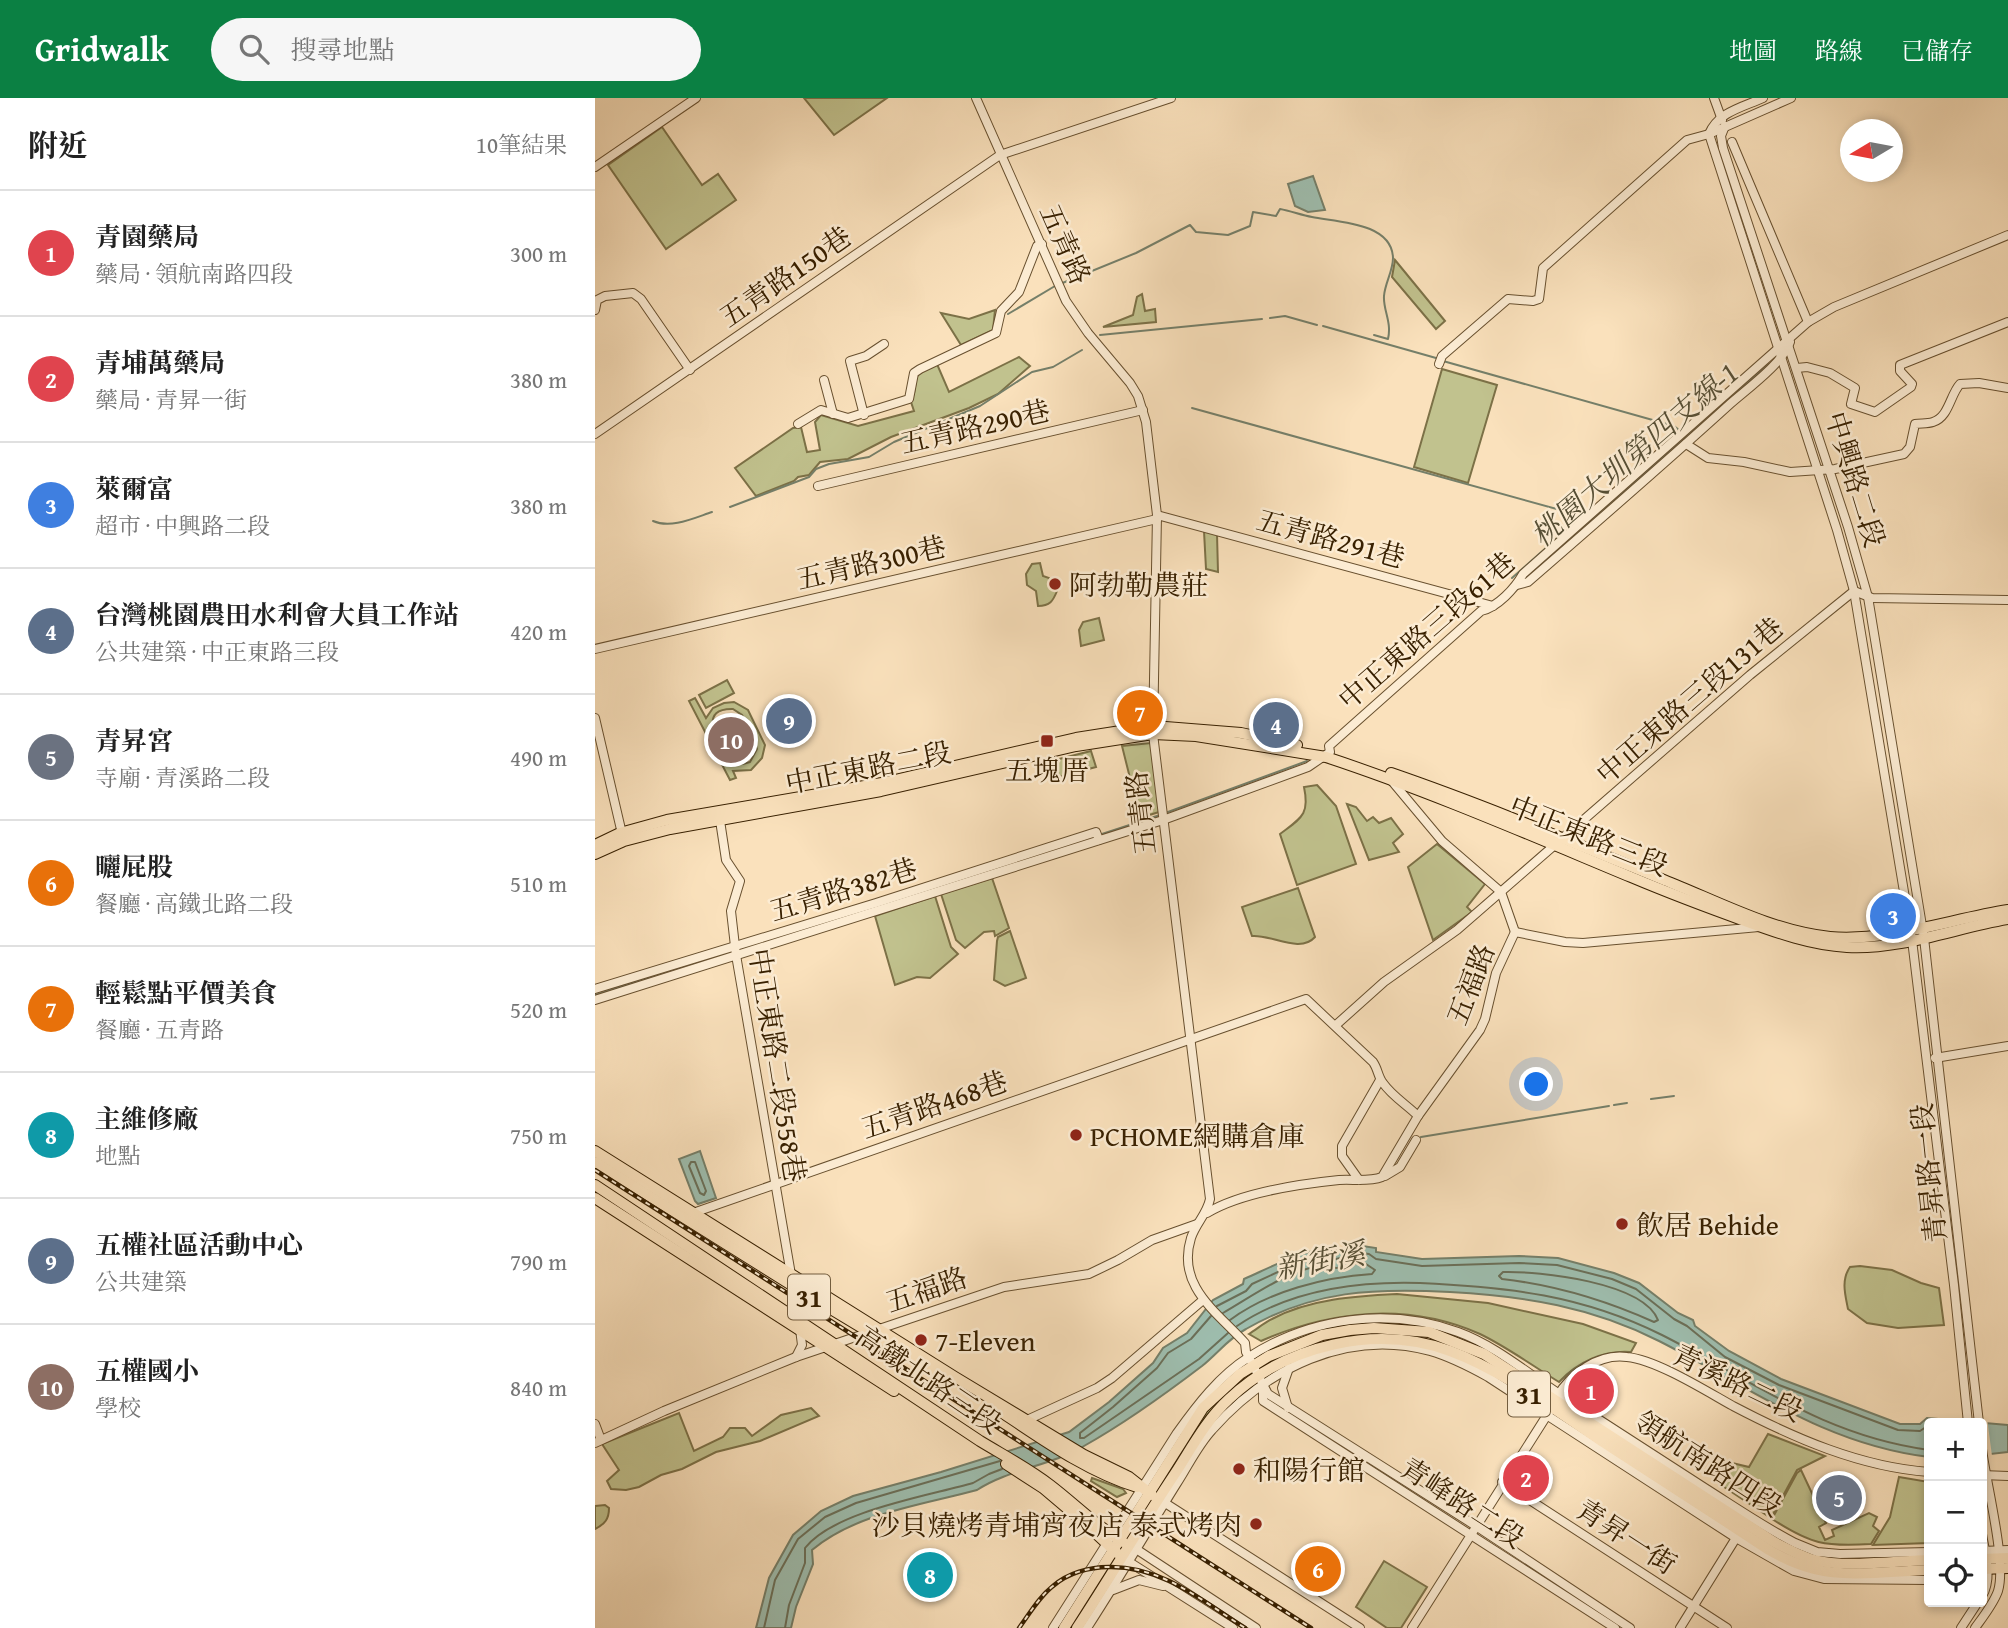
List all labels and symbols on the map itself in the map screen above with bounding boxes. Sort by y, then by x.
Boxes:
north arrow [1840,119,1903,182]
street label: 五青路 [1030,197,1102,291]
street label: 五青路150巷 [711,215,859,337]
water label: 桃園大圳第四支線-1 [1521,351,1747,557]
street label: 五青路290巷 [896,389,1054,463]
street label: 中興路二段 [1816,406,1896,552]
street label: 五青路291巷 [1252,498,1410,578]
street label: 五青路300巷 [792,525,950,599]
street label: 中正東路三段61巷 [1328,541,1524,719]
place label: 阿勃勒農莊 [1069,564,1209,605]
marker: 阿勃勒農莊 [1047,576,1063,592]
street label: 中正東路三段131巷 [1586,607,1792,793]
pin: 7 [1117,687,1163,739]
pin: 9 [766,695,812,747]
pin: 4 [1253,699,1299,751]
pin: 10 [708,714,754,766]
street label: 中正東路二段 [782,731,954,803]
marker: 五塊厝 [1039,733,1055,749]
place label: 五塊厝 [1005,749,1089,790]
street label: 五青路 [1115,769,1165,857]
street label: 中正東路三段 [1503,785,1675,885]
street label: 五青路382巷 [764,847,922,931]
pin: 3 [1870,890,1916,942]
street label: 五福路 [1436,937,1504,1031]
street label: 中正東路二段558巷 [739,945,817,1185]
street label: 五青路468巷 [855,1060,1013,1148]
your location [1519,1067,1553,1101]
street label: 青昇路一段 [1900,1101,1956,1245]
place label: PCHOME網購倉庫 [1090,1115,1305,1156]
marker: PCHOME網購倉庫 [1068,1127,1084,1143]
place label: 飲居 Behide [1636,1204,1779,1245]
marker: 飲居 Behide [1614,1216,1630,1232]
water label: 新街溪 [1272,1230,1371,1289]
street label: 五福路 [880,1256,972,1322]
road number: 31 [788,1274,830,1320]
street label: 高鐵北路三段 [848,1315,1010,1443]
place label: 7-Eleven [935,1320,1036,1361]
marker: 7-Eleven [913,1332,929,1348]
street label: 青溪路二段 [1666,1333,1810,1431]
pin: 1 [1568,1365,1614,1417]
road number: 31 [1508,1372,1550,1416]
street label: 領航南路四段 [1627,1400,1791,1526]
street label: 青峰路二段 [1393,1447,1533,1557]
place label: 和陽行館 [1253,1449,1365,1490]
pin: 2 [1503,1452,1549,1504]
marker: 和陽行館 [1231,1461,1247,1477]
pin: 5 [1816,1472,1862,1524]
street label: 青昇一街 [1569,1488,1685,1584]
place label: 沙貝燒烤青埔宵夜店 泰式烤肉 [872,1504,1242,1545]
marker: 沙貝燒烤青埔宵夜店 泰式烤肉 [1248,1516,1264,1532]
pin: 6 [1295,1543,1341,1595]
pin: 8 [907,1549,953,1601]

